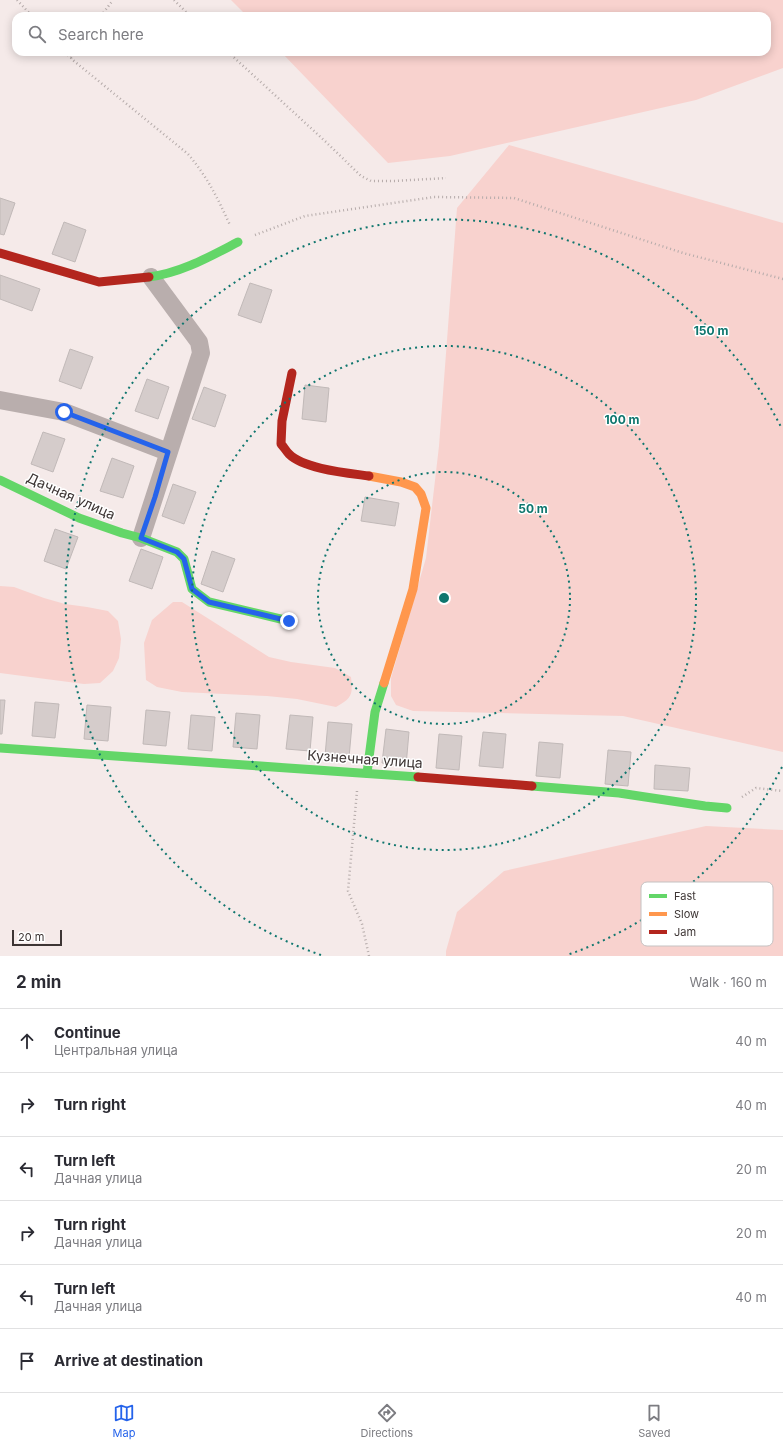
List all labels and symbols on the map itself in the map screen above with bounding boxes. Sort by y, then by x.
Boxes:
text: 150 m [694,323,728,338]
route start [55,403,73,421]
text: 100 m [604,412,640,427]
street label: Дачная улица [24,468,118,523]
text: 50 m [518,501,548,516]
centre of rings [437,591,451,605]
route end [280,612,298,630]
street label: Кузнечная улица [307,746,423,771]
legend [641,882,773,946]
text: Fast [674,889,696,903]
text: Slow [674,907,699,921]
text: Jam [674,925,696,939]
scale bar [12,928,62,947]

